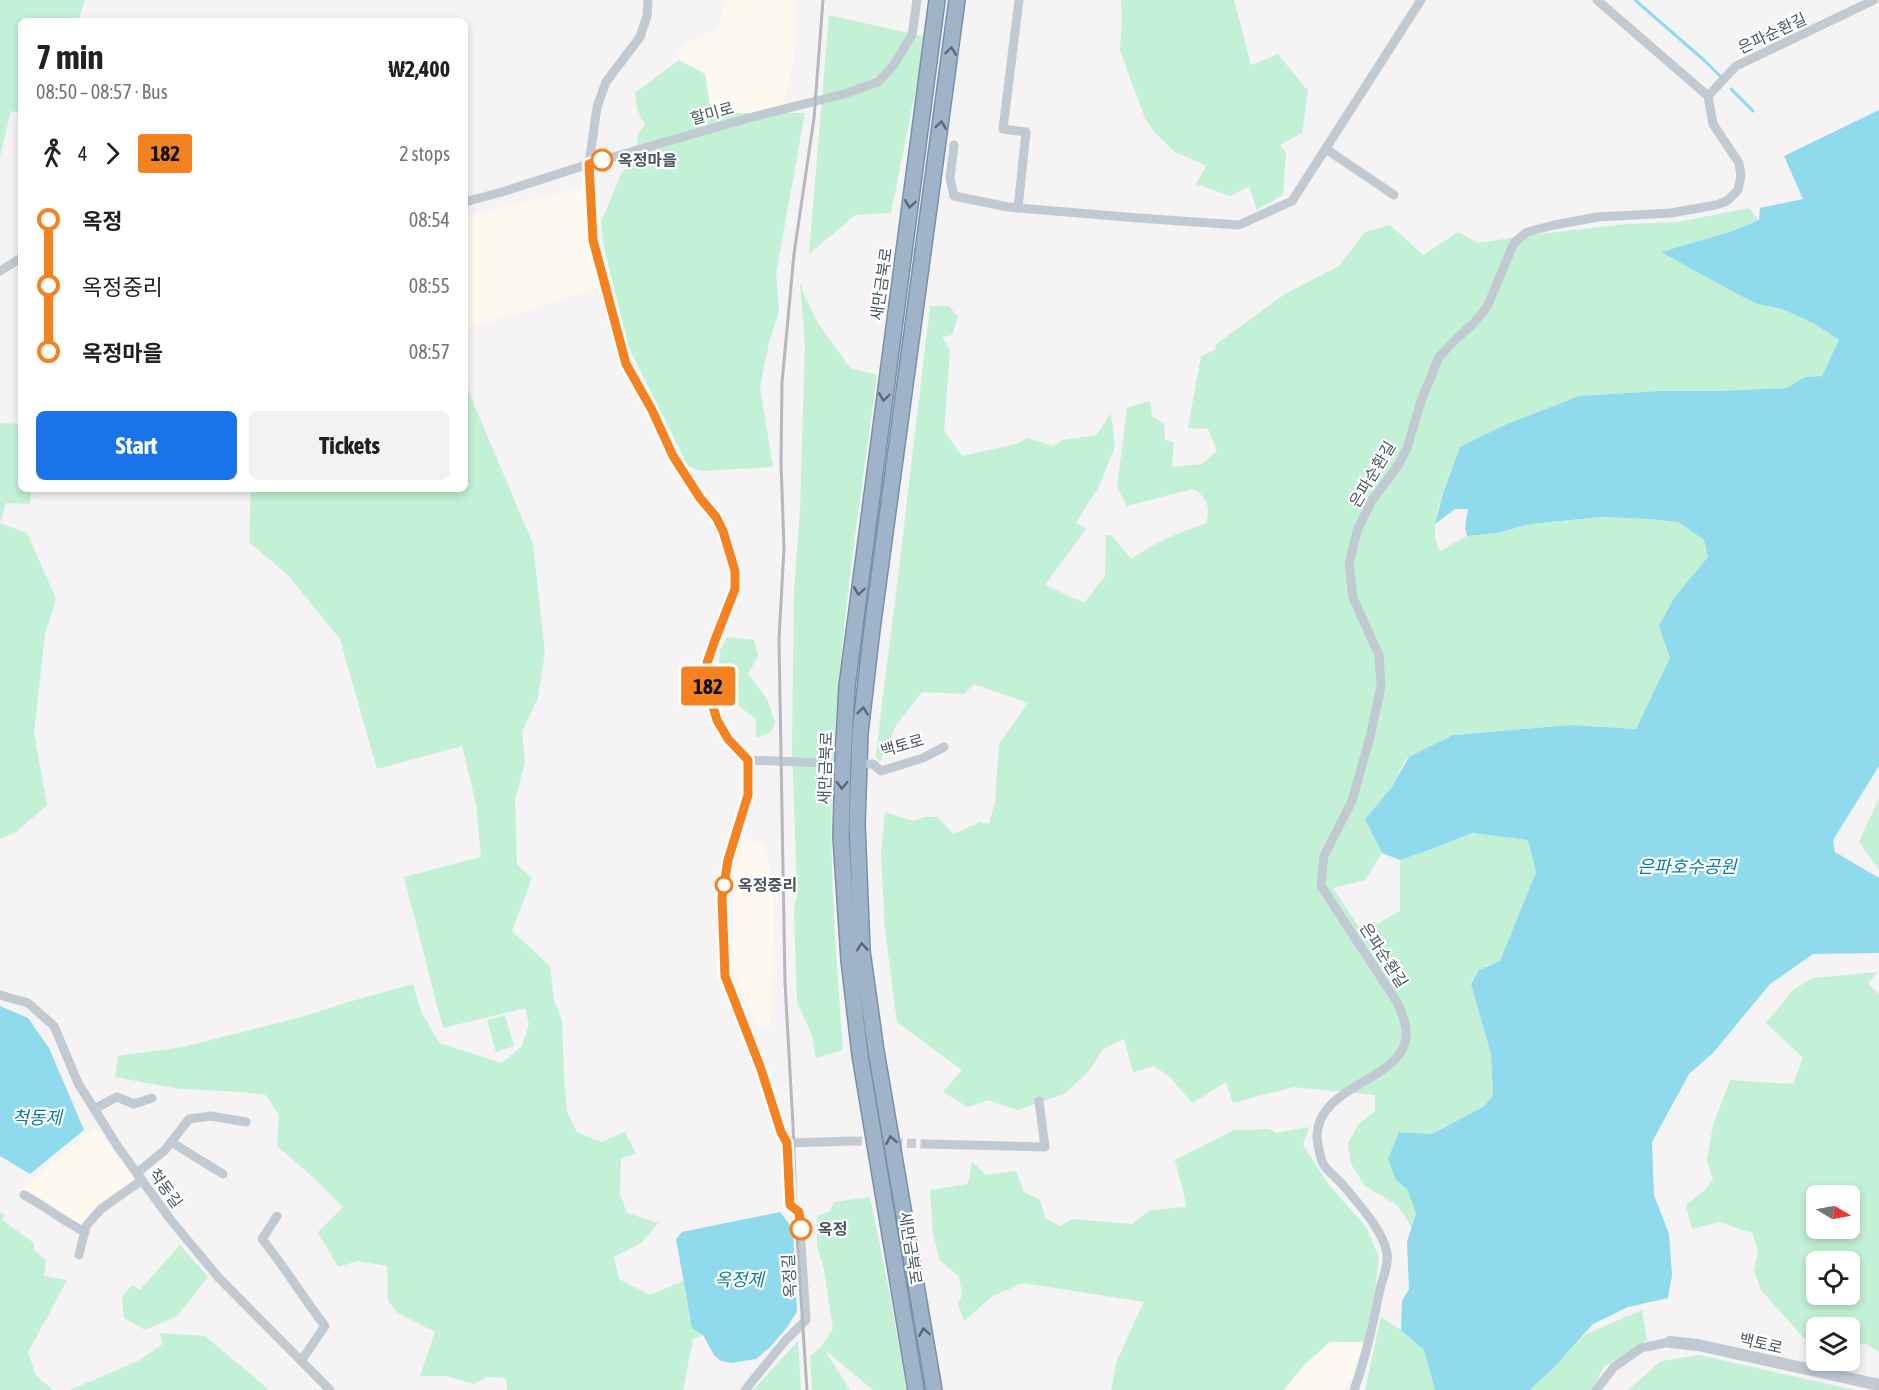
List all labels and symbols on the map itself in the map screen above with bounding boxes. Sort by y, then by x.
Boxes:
street label: 은파순환길 [1735,9,1809,57]
one-way arrow [944,47,956,56]
street label: 할미로 [688,98,736,128]
one-way arrow [934,121,947,130]
marker: 옥정마을 [591,149,613,171]
place label: 옥정마을 [618,151,677,169]
one-way arrow [905,200,917,209]
street label: 새만금북로 [867,246,895,322]
one-way arrow [879,393,891,402]
street label: 은파순환길 [1345,438,1399,510]
one-way arrow [853,586,865,595]
line badge: 182 [674,666,742,706]
one-way arrow [856,706,868,715]
street label: 백토로 [878,730,926,760]
street label: 새만금북로 [815,731,835,805]
one-way arrow [836,780,848,789]
water label: 은파호수공원 [1637,856,1738,877]
marker: 옥정중리 [715,876,733,894]
place label: 옥정중리 [738,876,797,894]
street label: 은파순환길 [1356,919,1412,991]
one-way arrow [856,943,869,952]
water label: 척동제 [12,1107,64,1128]
one-way arrow [886,1136,898,1145]
street label: 척동길 [146,1165,186,1211]
north arrow [1806,1185,1860,1239]
street label: 새만금북로 [896,1210,926,1286]
marker: 옥정 [790,1218,812,1240]
place label: 옥정 [818,1220,847,1238]
street label: 옥정길 [779,1253,799,1299]
water label: 옥정제 [714,1269,766,1290]
one-way arrow [919,1328,931,1337]
street label: 백토로 [1737,1329,1785,1357]

